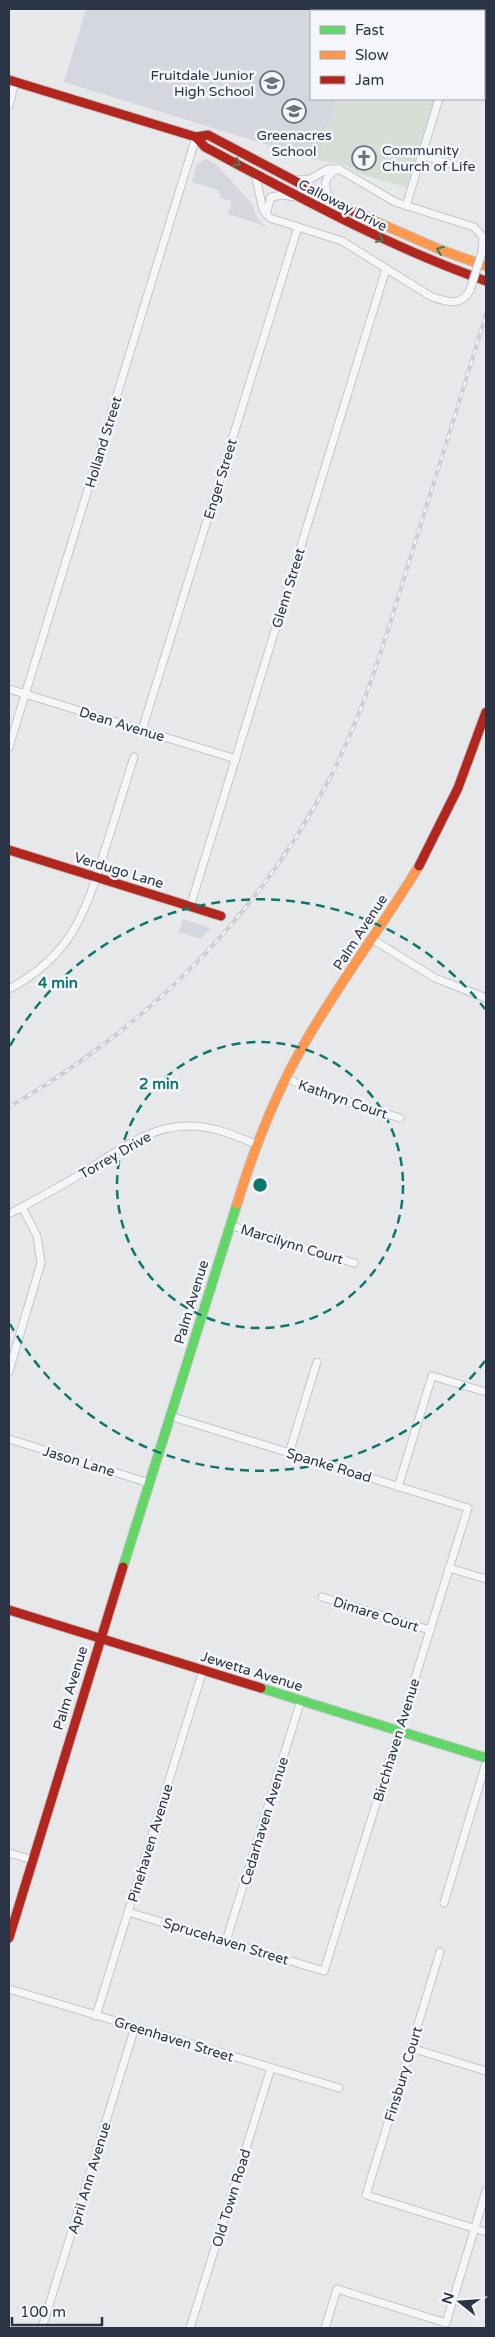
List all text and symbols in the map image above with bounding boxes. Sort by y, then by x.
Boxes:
legend [310,10,485,100]
text: Fast [355,21,385,39]
text: Slow [355,46,389,64]
place label: Fruitdale Junior High School [151,67,255,100]
school or university icon: Fruitdale Junior High School [259,70,285,96]
text: Jam [355,71,384,89]
school or university icon: Greenacres School [281,98,307,124]
place label: Greenacres School [256,127,332,160]
place label: Community Church of Life [382,142,475,175]
church icon: Community Church of Life [351,145,377,171]
one-way arrow [231,157,240,167]
street label: Calloway Drive [296,176,390,235]
one-way arrow [375,233,384,244]
one-way arrow [437,246,445,256]
street label: Holland Street [81,394,126,490]
street label: Enger Street [200,436,241,521]
street label: Glenn Street [268,545,309,630]
street label: Dean Avenue [77,703,167,746]
street label: Verdugo Lane [72,849,166,892]
street label: Palm Avenue [330,891,391,973]
text: 4 min [38,974,78,992]
text: 2 min [139,1075,179,1093]
street label: Kathryn Court [296,1076,390,1123]
street label: Torrey Drive [76,1128,154,1183]
centre of rings [251,1176,269,1194]
street label: Marcilynn Court [238,1221,346,1268]
street label: Palm Avenue [171,1258,212,1346]
street label: Jason Lane [41,1443,117,1480]
street label: Spanke Road [284,1444,373,1486]
street label: Dimare Court [331,1593,421,1636]
street label: Palm Avenue [50,1644,91,1732]
street label: Jewetta Avenue [199,1648,305,1695]
street label: Birchhaven Avenue [370,1676,423,1804]
street label: Cedarhaven Avenue [237,1755,292,1887]
street label: Pinehaven Avenue [124,1782,177,1904]
street label: Sprucehaven Street [161,1914,291,1969]
street label: Greenhaven Street [112,2013,236,2066]
street label: Finsbury Court [381,2024,426,2124]
street label: April Ann Avenue [64,2120,115,2236]
street label: Old Town Road [208,2147,254,2249]
north arrow [435,2277,485,2327]
text: N [438,2290,458,2306]
scale bar [12,2294,102,2326]
text: 100 m [20,2303,66,2321]

